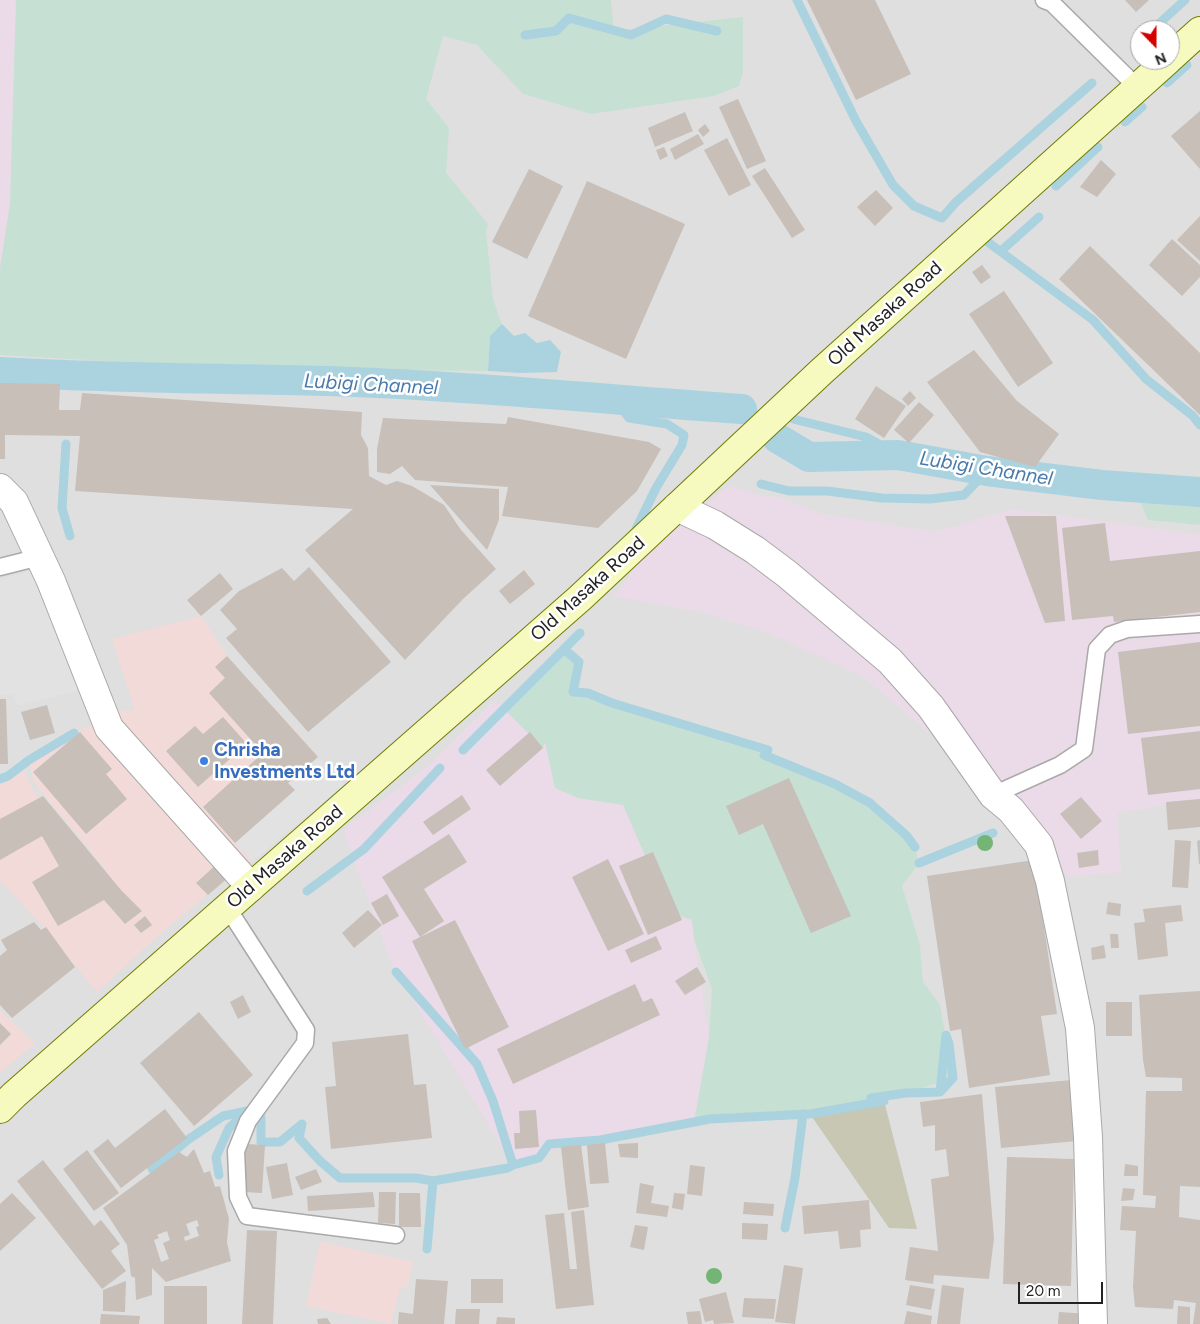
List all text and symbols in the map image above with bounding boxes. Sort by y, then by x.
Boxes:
north arrow [1130,20,1180,70]
text: N [1152,49,1169,68]
street label: Old Masaka Road [823,257,947,371]
water label: Lubigi Channel [303,370,439,400]
water label: Lubigi Channel [918,447,1054,491]
street label: Old Masaka Road [526,532,650,646]
place label: Chrisha Investments Ltd [214,739,355,783]
marker: Chrisha Investments Ltd [198,755,210,767]
street label: Old Masaka Road [222,800,348,914]
scale bar [1020,1272,1105,1304]
text: 20 m [1026,1282,1060,1300]

